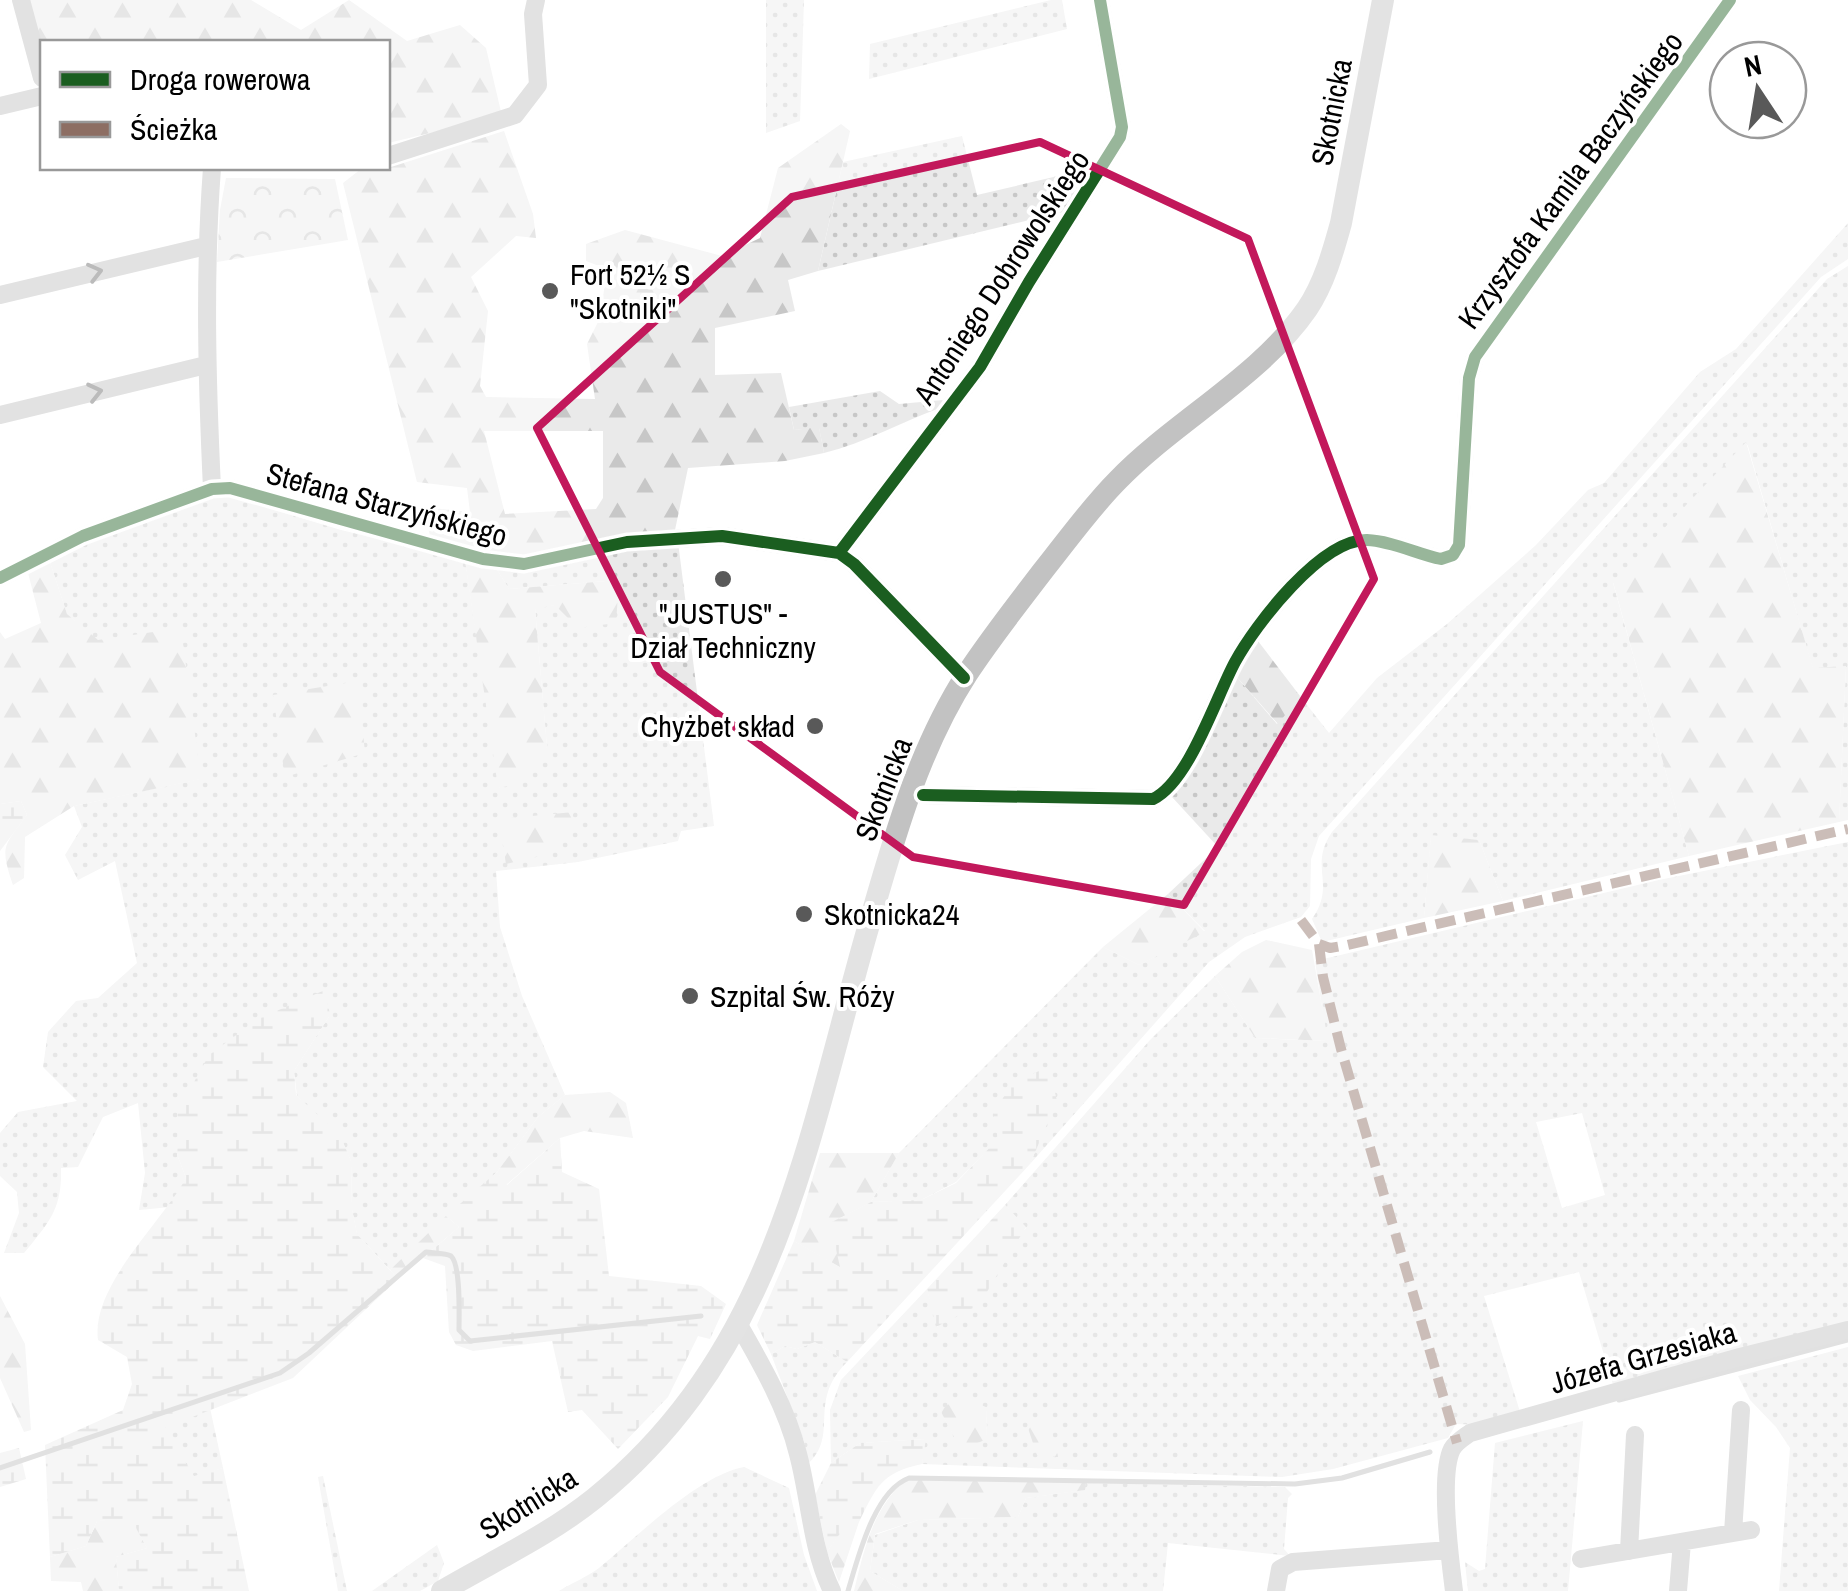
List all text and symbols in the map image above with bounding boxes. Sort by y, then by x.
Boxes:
street label: Krzysztofa Kamila Baczyńskiego [1449,23,1691,337]
legend [40,40,390,170]
north arrow [1708,40,1808,140]
text: N [1741,45,1765,86]
street label: Skotnicka [1301,55,1361,169]
text: Droga rowerowa [130,59,311,99]
text: Ścieżka [130,109,218,149]
street label: Antoniego Dobrowolskiego [903,142,1098,413]
place label: Fort 52½ S "Skotniki" [570,254,690,328]
one-way arrow [86,263,103,284]
marker: Fort 52½ S "Skotniki" [539,280,561,302]
one-way arrow [86,383,103,404]
street label: Stefana Starzyńskiego [262,453,512,555]
marker: "JUSTUS" - Dział Techniczny [712,568,734,590]
place label: "JUSTUS" - Dział Techniczny [630,593,816,667]
place label: Chyżbet skład [641,706,795,746]
marker: Chyżbet skład [804,715,826,737]
street label: Skotnicka [845,731,921,847]
place label: Skotnicka24 [824,894,960,934]
marker: Skotnicka24 [793,903,815,925]
place label: Szpital Św. Róży [710,976,895,1016]
marker: Szpital Św. Róży [679,985,701,1007]
street label: Józefa Grzesiaka [1545,1311,1741,1403]
street label: Skotnicka [472,1457,585,1549]

